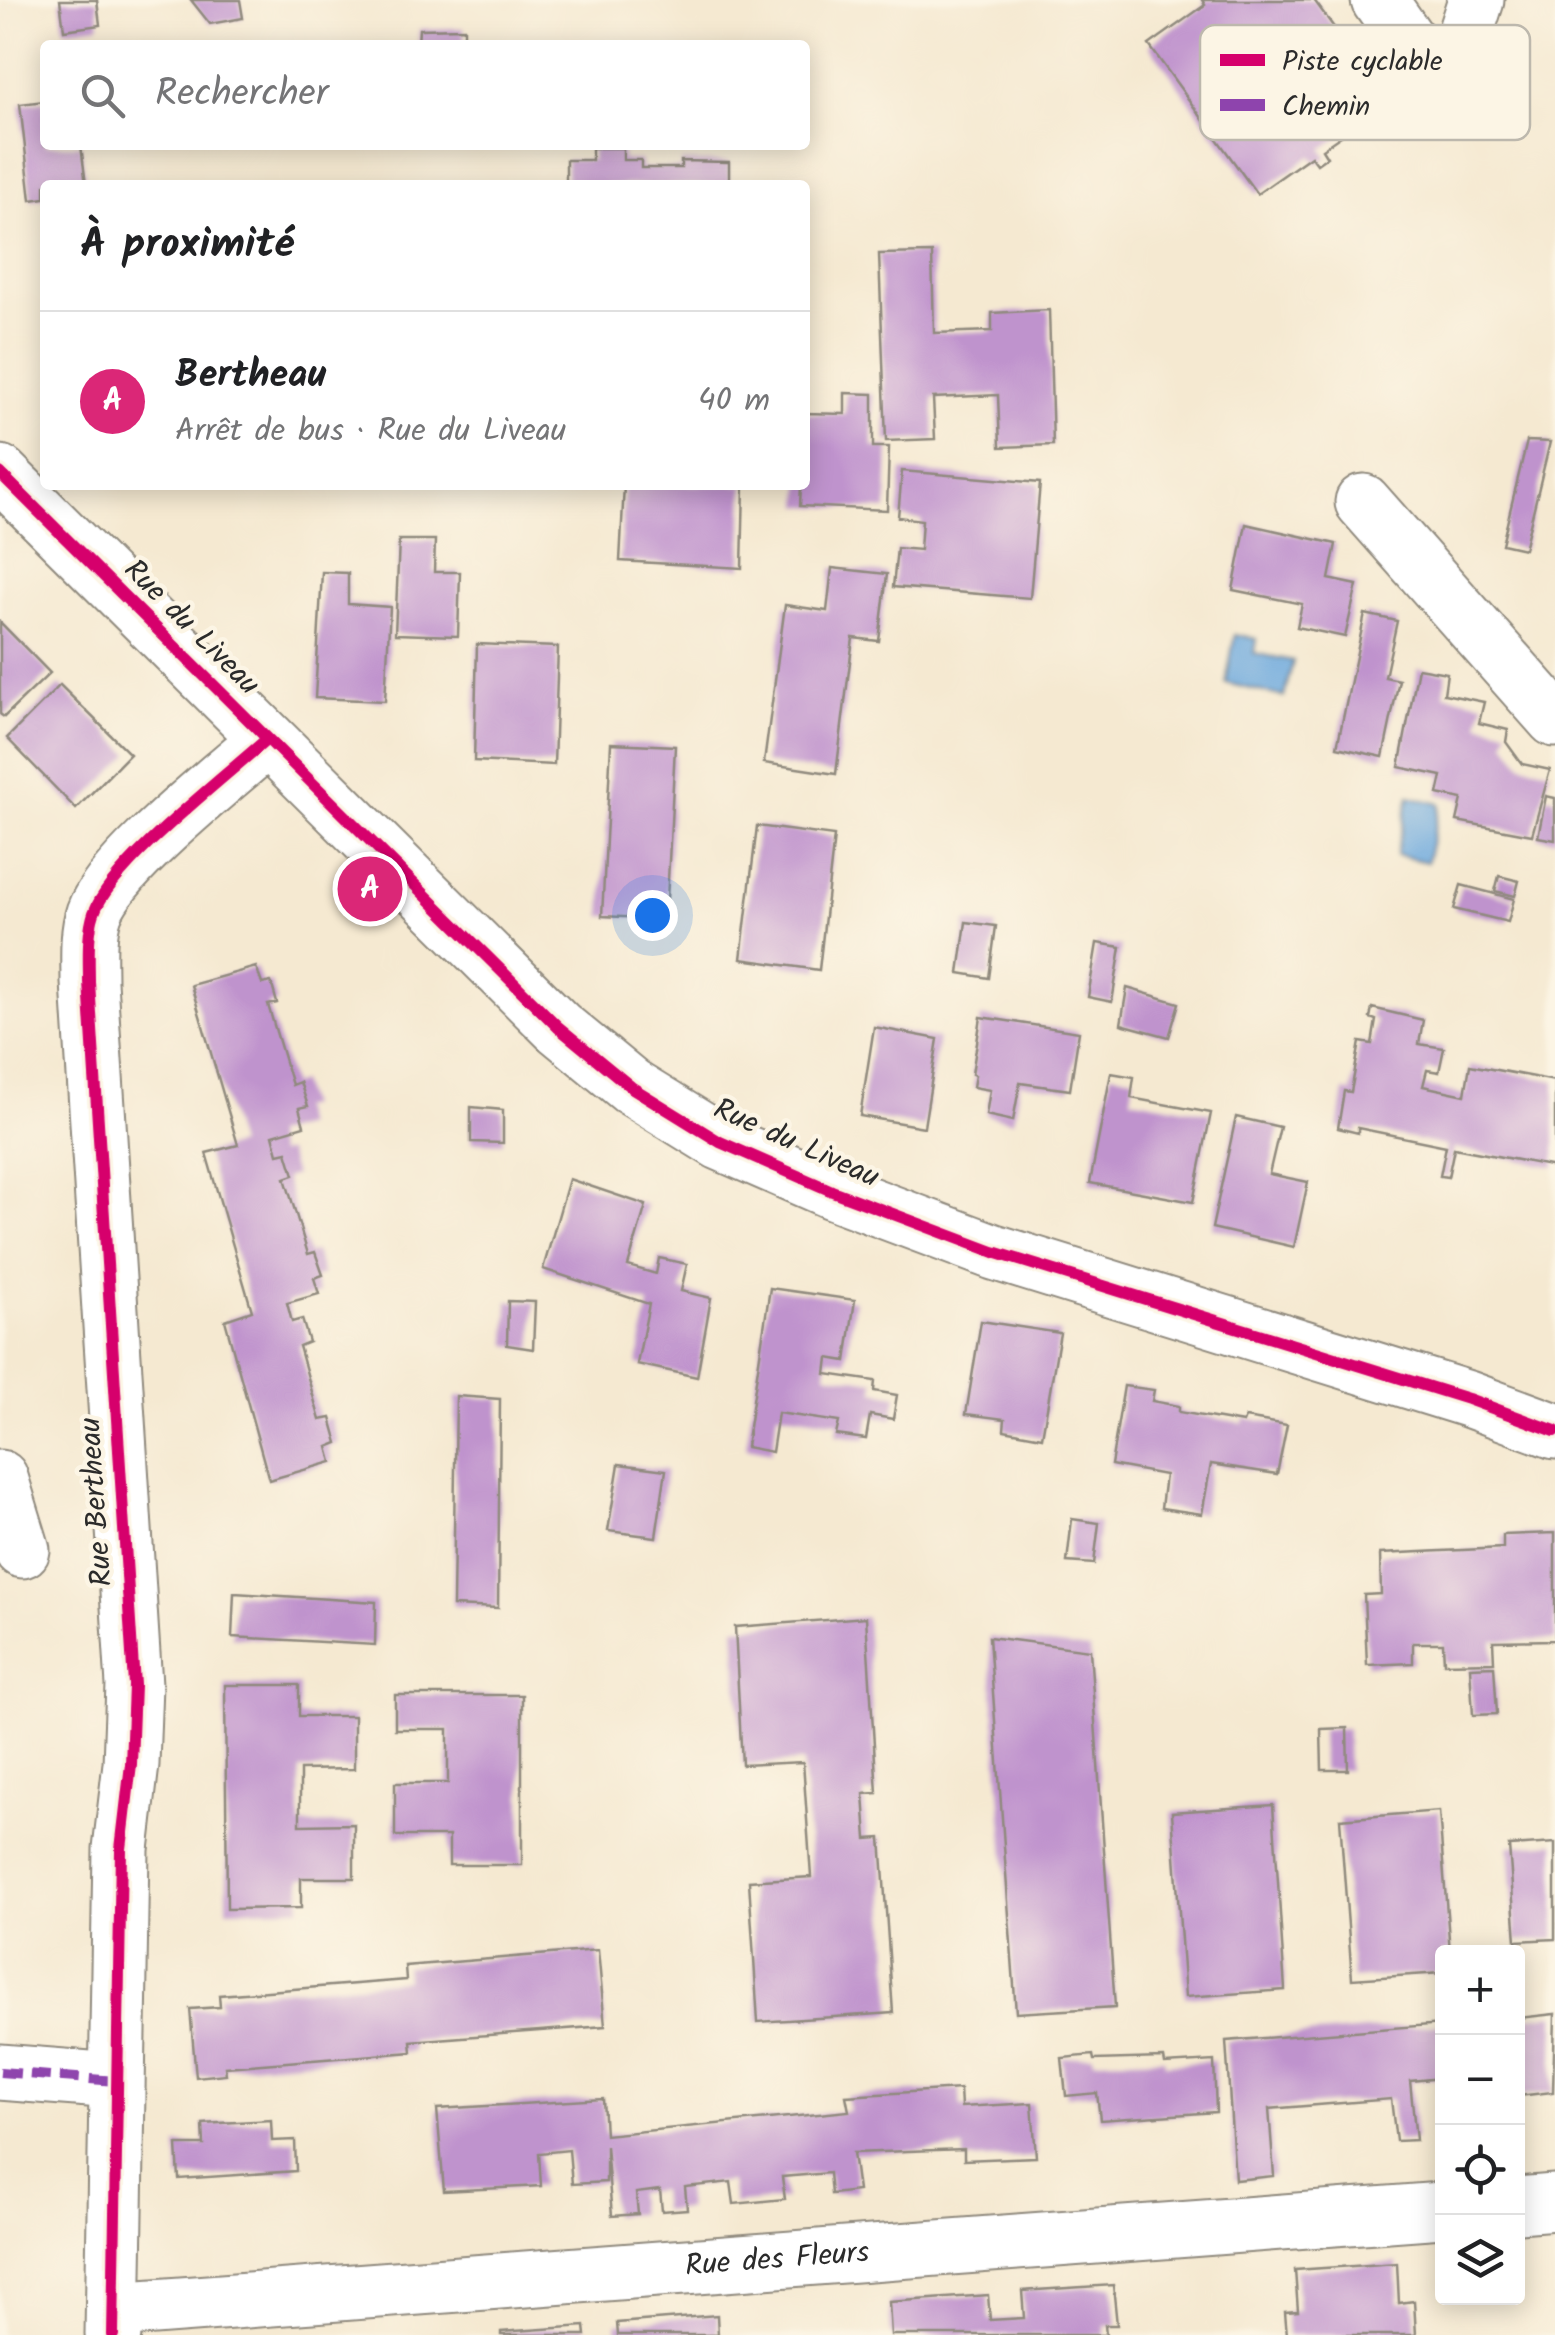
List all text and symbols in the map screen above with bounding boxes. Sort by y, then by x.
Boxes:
legend [1200,25,1530,140]
search box [40,40,810,150]
text: Piste cyclable [1282,40,1443,85]
text: Rechercher [155,65,328,125]
icon: search [75,68,130,123]
text: Chemin [1282,85,1370,130]
text: À proximité [80,212,294,279]
text: Bertheau [175,346,326,406]
text: A [102,376,123,427]
text: 40 m [698,376,770,427]
text: Arrêt de bus · Rue du Liveau [175,406,566,457]
street label: Rue du Liveau [111,548,271,708]
pin: A [338,852,402,926]
your location [627,890,678,941]
street label: Rue du Liveau [705,1086,887,1202]
street label: Rue Bertheau [67,1416,127,1588]
map controls [1435,1945,1525,2305]
button: + [1435,1945,1525,2035]
button: − [1435,2035,1525,2125]
button: locate [1435,2125,1525,2215]
button: layers [1435,2215,1525,2305]
street label: Rue des Fleurs [683,2229,871,2291]

